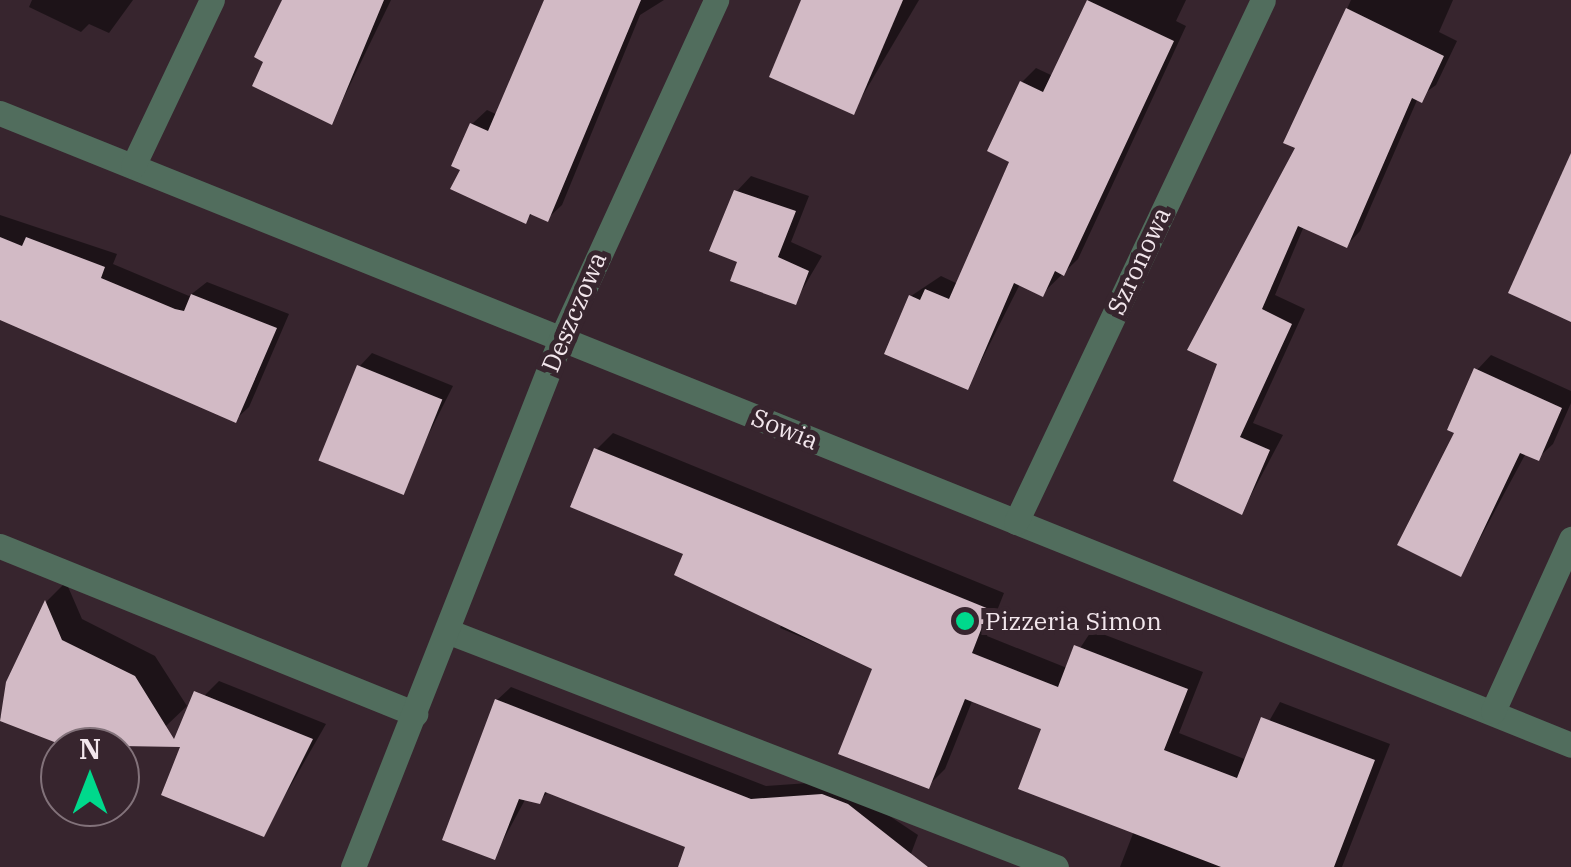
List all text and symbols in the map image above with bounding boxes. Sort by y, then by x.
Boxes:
street label: Szronowa [1101,203,1177,319]
street label: Deszczowa [535,248,613,376]
street label: Sowia [747,402,823,456]
place label: Pizzeria Simon [985,606,1162,636]
marker: Pizzeria Simon [954,610,976,632]
north arrow [40,727,140,827]
text: N [79,730,101,767]

